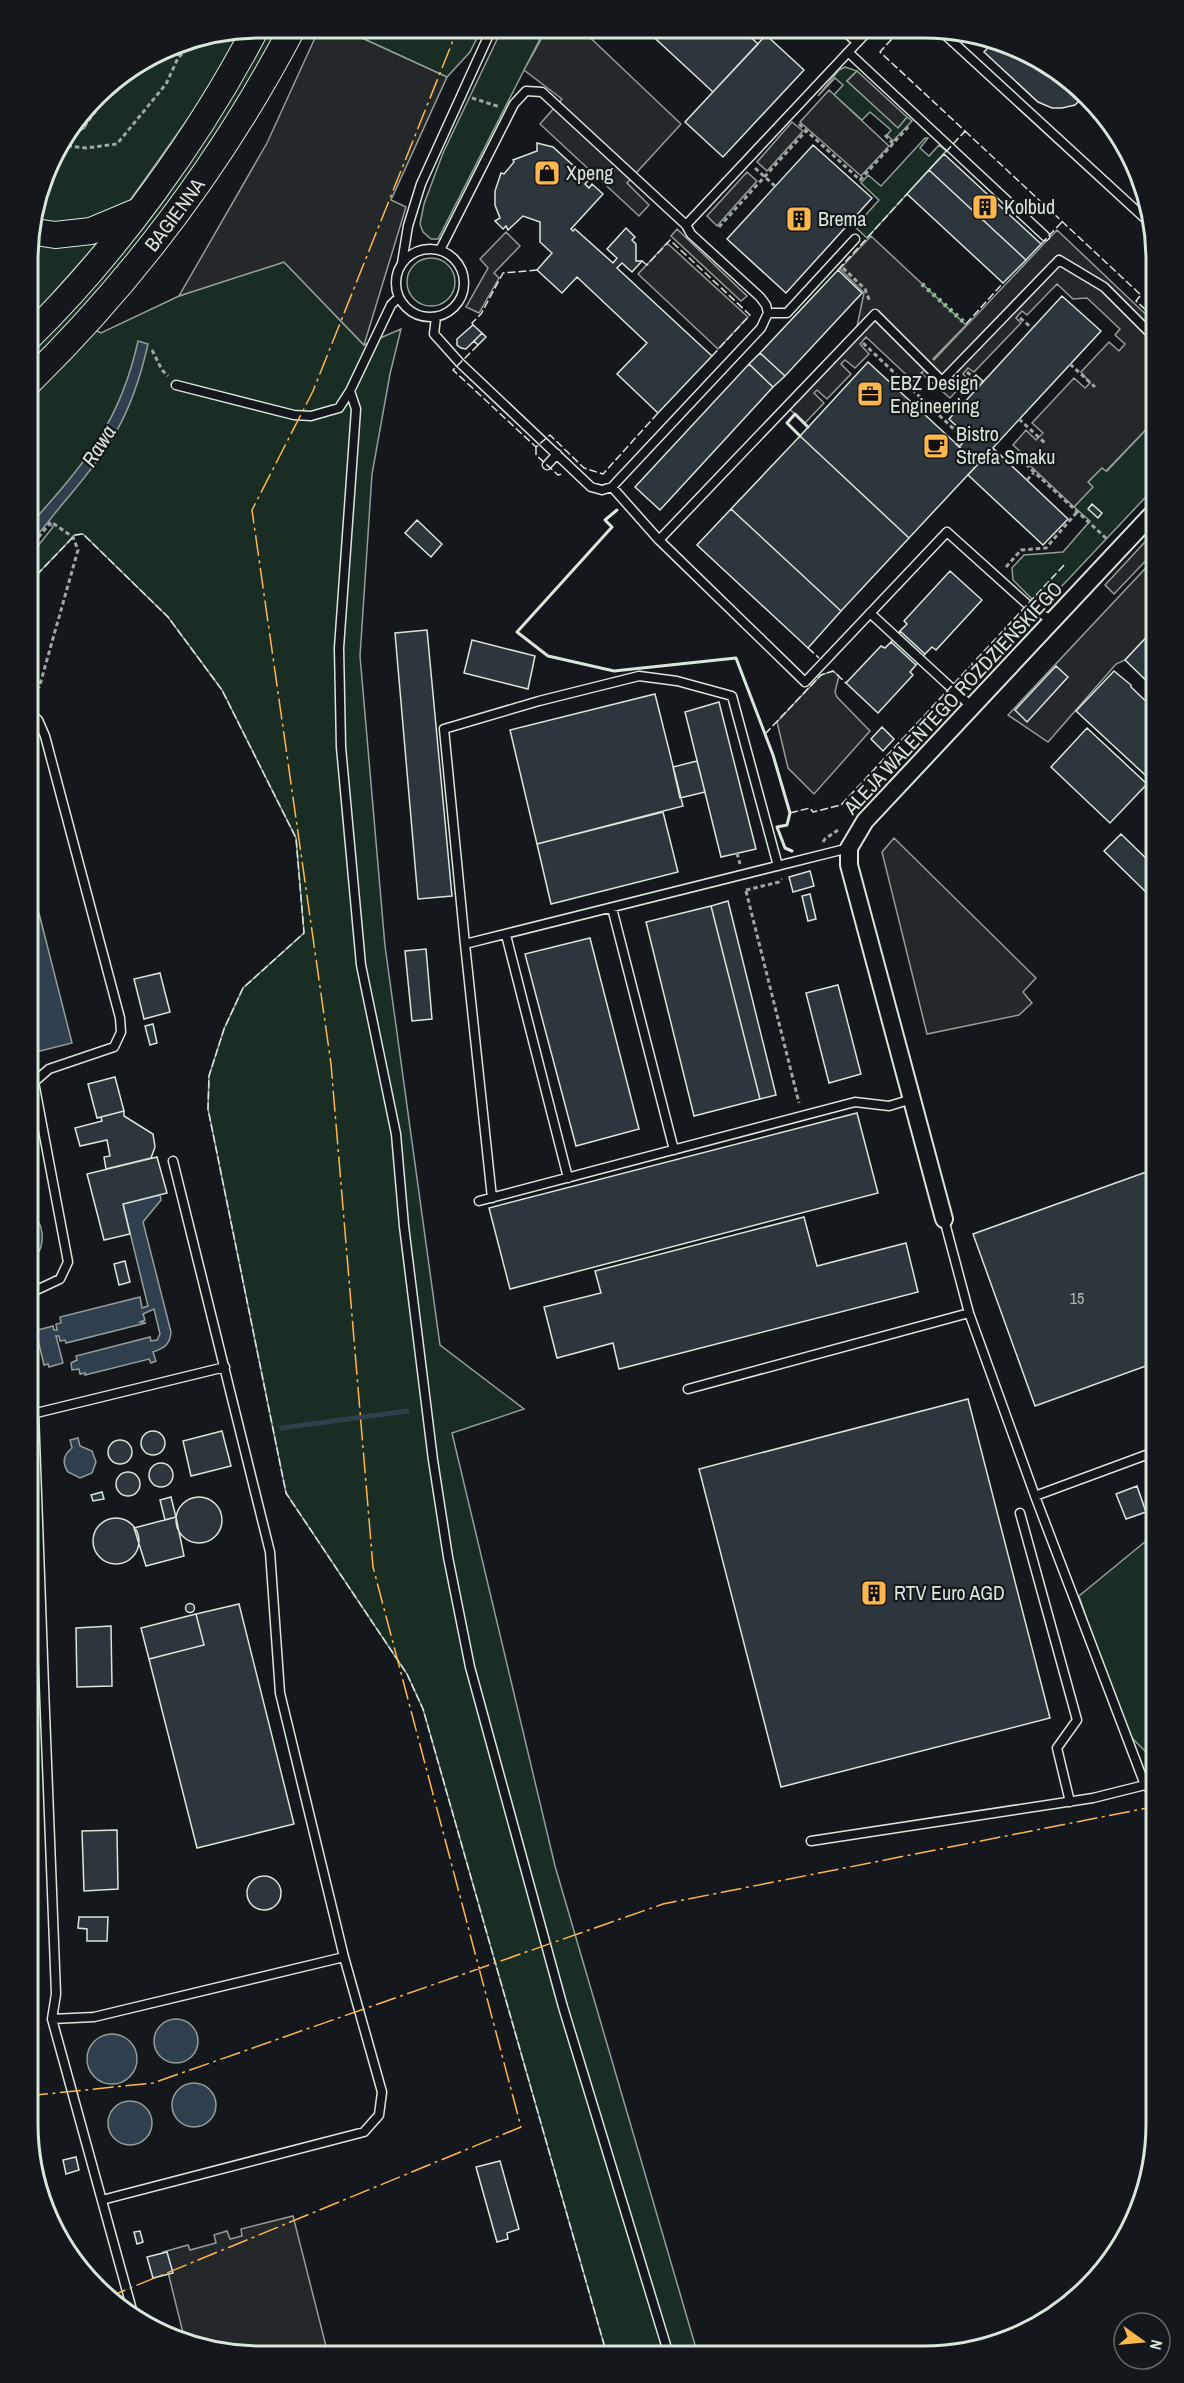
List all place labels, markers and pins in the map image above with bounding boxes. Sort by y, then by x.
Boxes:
shop icon: Xpeng [532,158,562,188]
place label: Xpeng [566,159,613,186]
building icon: Kolbud [970,192,1000,222]
place label: Kolbud [1004,193,1055,220]
building icon: Brema [784,204,814,234]
place label: Brema [818,205,866,232]
place label: EBZ Design Engineering [890,369,979,419]
office icon: EBZ Design Engineering [855,379,885,409]
place label: Bistro Strefa Smaku [956,420,1055,470]
cafe icon: Bistro Strefa Smaku [921,431,951,461]
building icon: RTV Euro AGD [859,1578,889,1608]
place label: RTV Euro AGD [894,1579,1005,1606]

